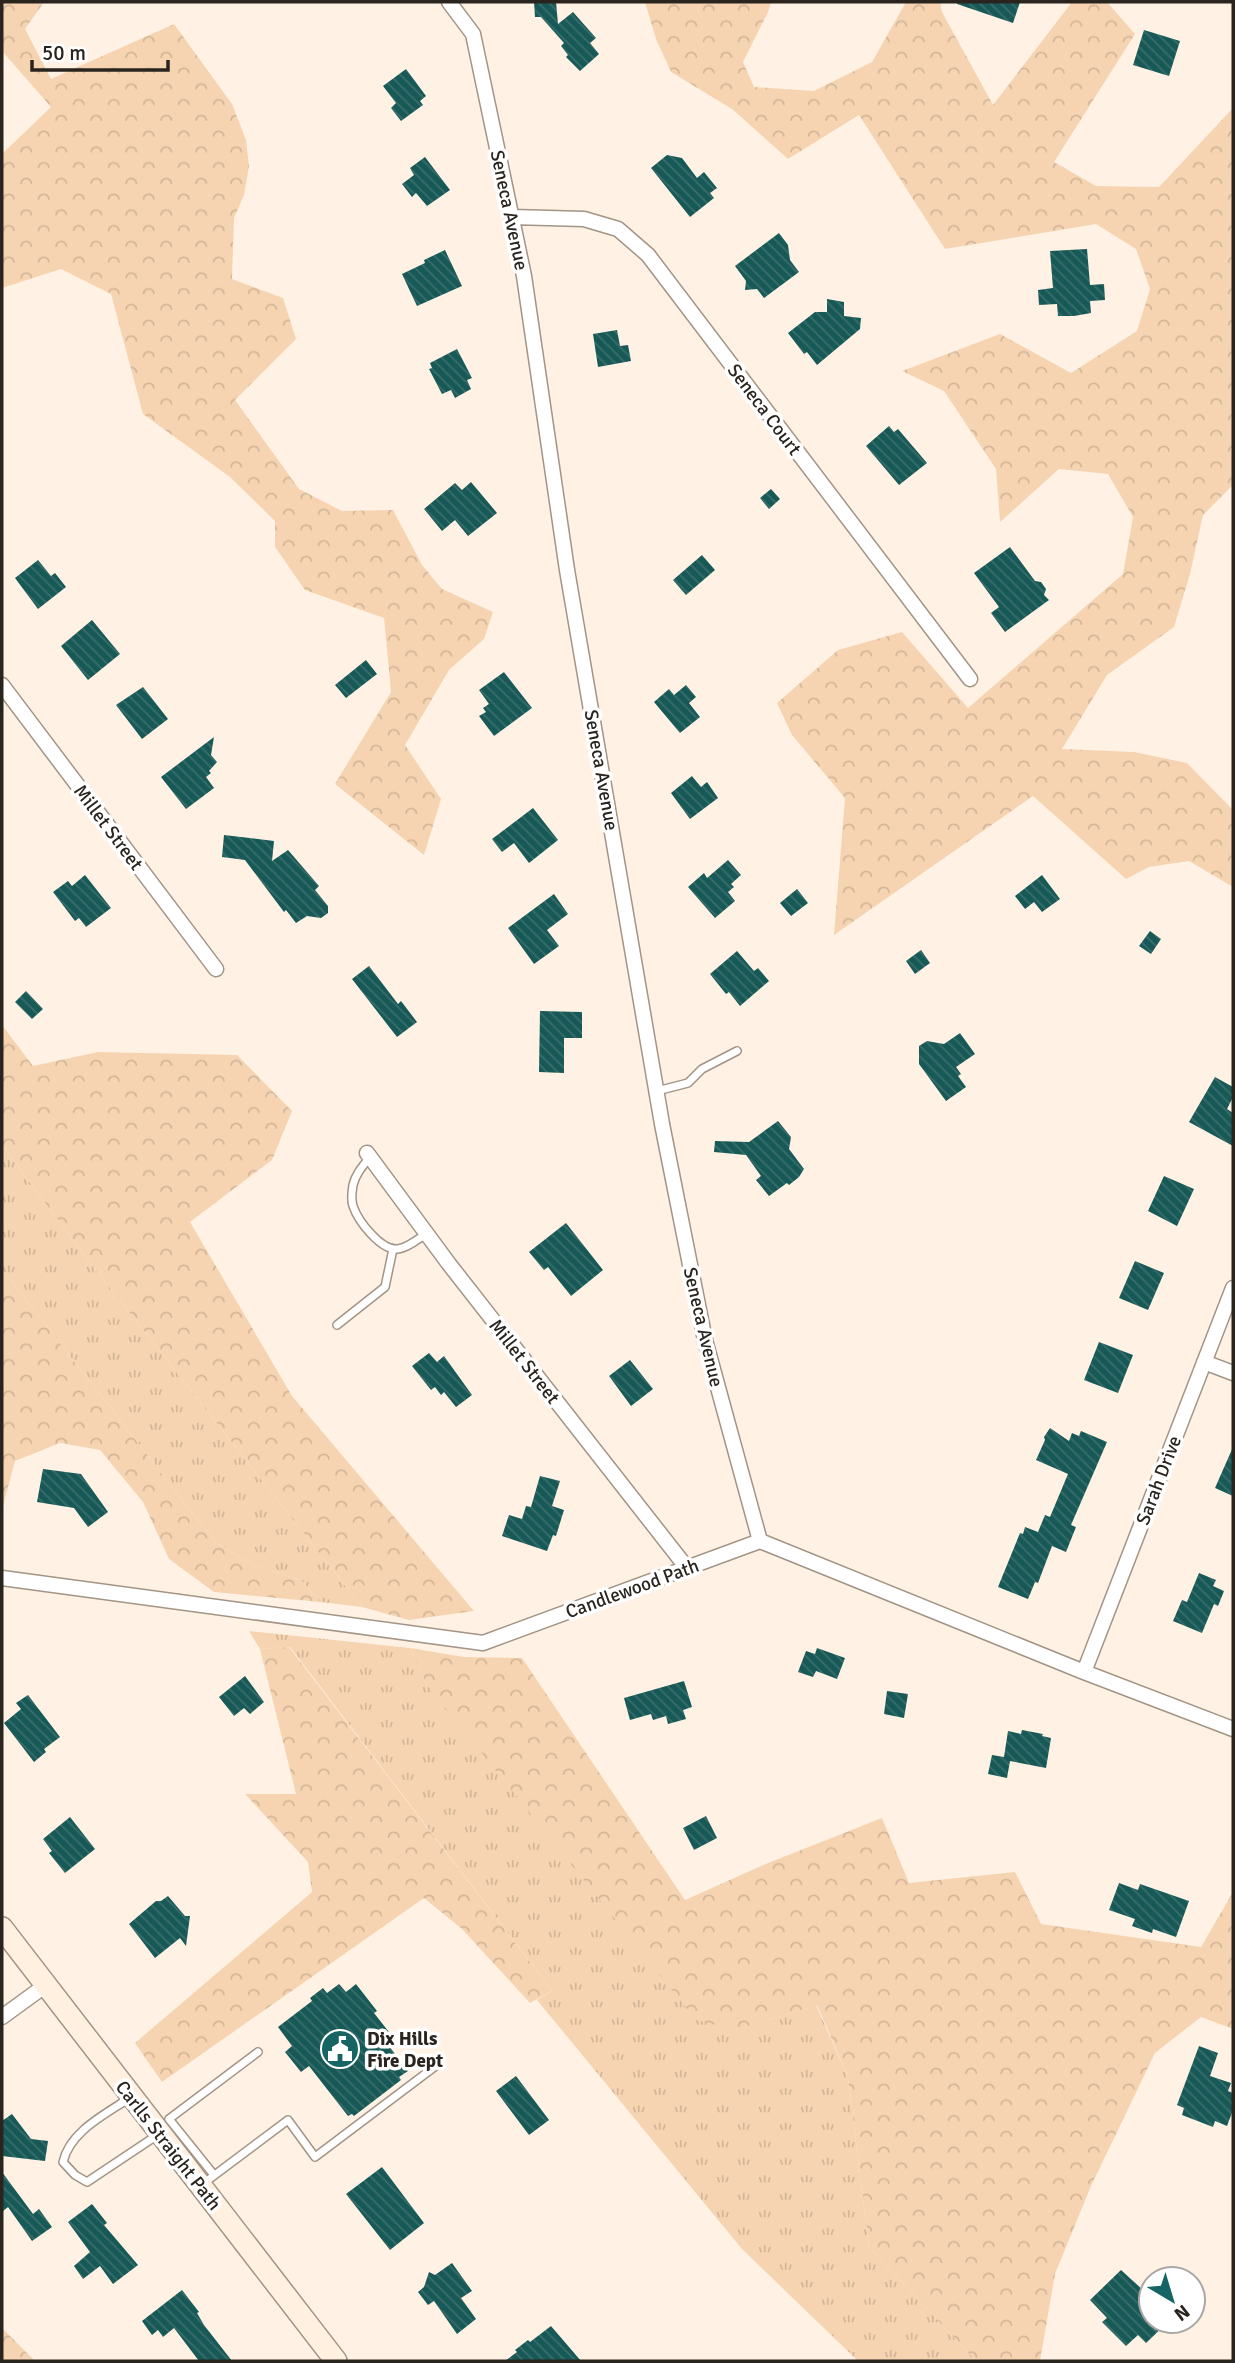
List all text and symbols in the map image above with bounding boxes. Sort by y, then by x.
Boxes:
scale bar [32,28,168,72]
text: 50 m [42,40,86,66]
street label: Seneca Avenue [485,148,533,272]
street label: Seneca Court [722,359,807,460]
street label: Seneca Avenue [579,708,623,832]
street label: Millet Street [68,780,148,875]
street label: Seneca Avenue [678,1265,728,1389]
street label: Millet Street [484,1314,565,1409]
street label: Sarah Drive [1131,1432,1187,1528]
street label: Candlewood Path [562,1554,702,1624]
place label: Dix Hills Fire Dept [367,2027,443,2073]
public building icon: Dix Hills Fire Dept [319,2028,361,2070]
street label: Carlls Straight Path [110,2076,226,2215]
north arrow [1137,2265,1207,2335]
text: N [1169,2299,1194,2326]

